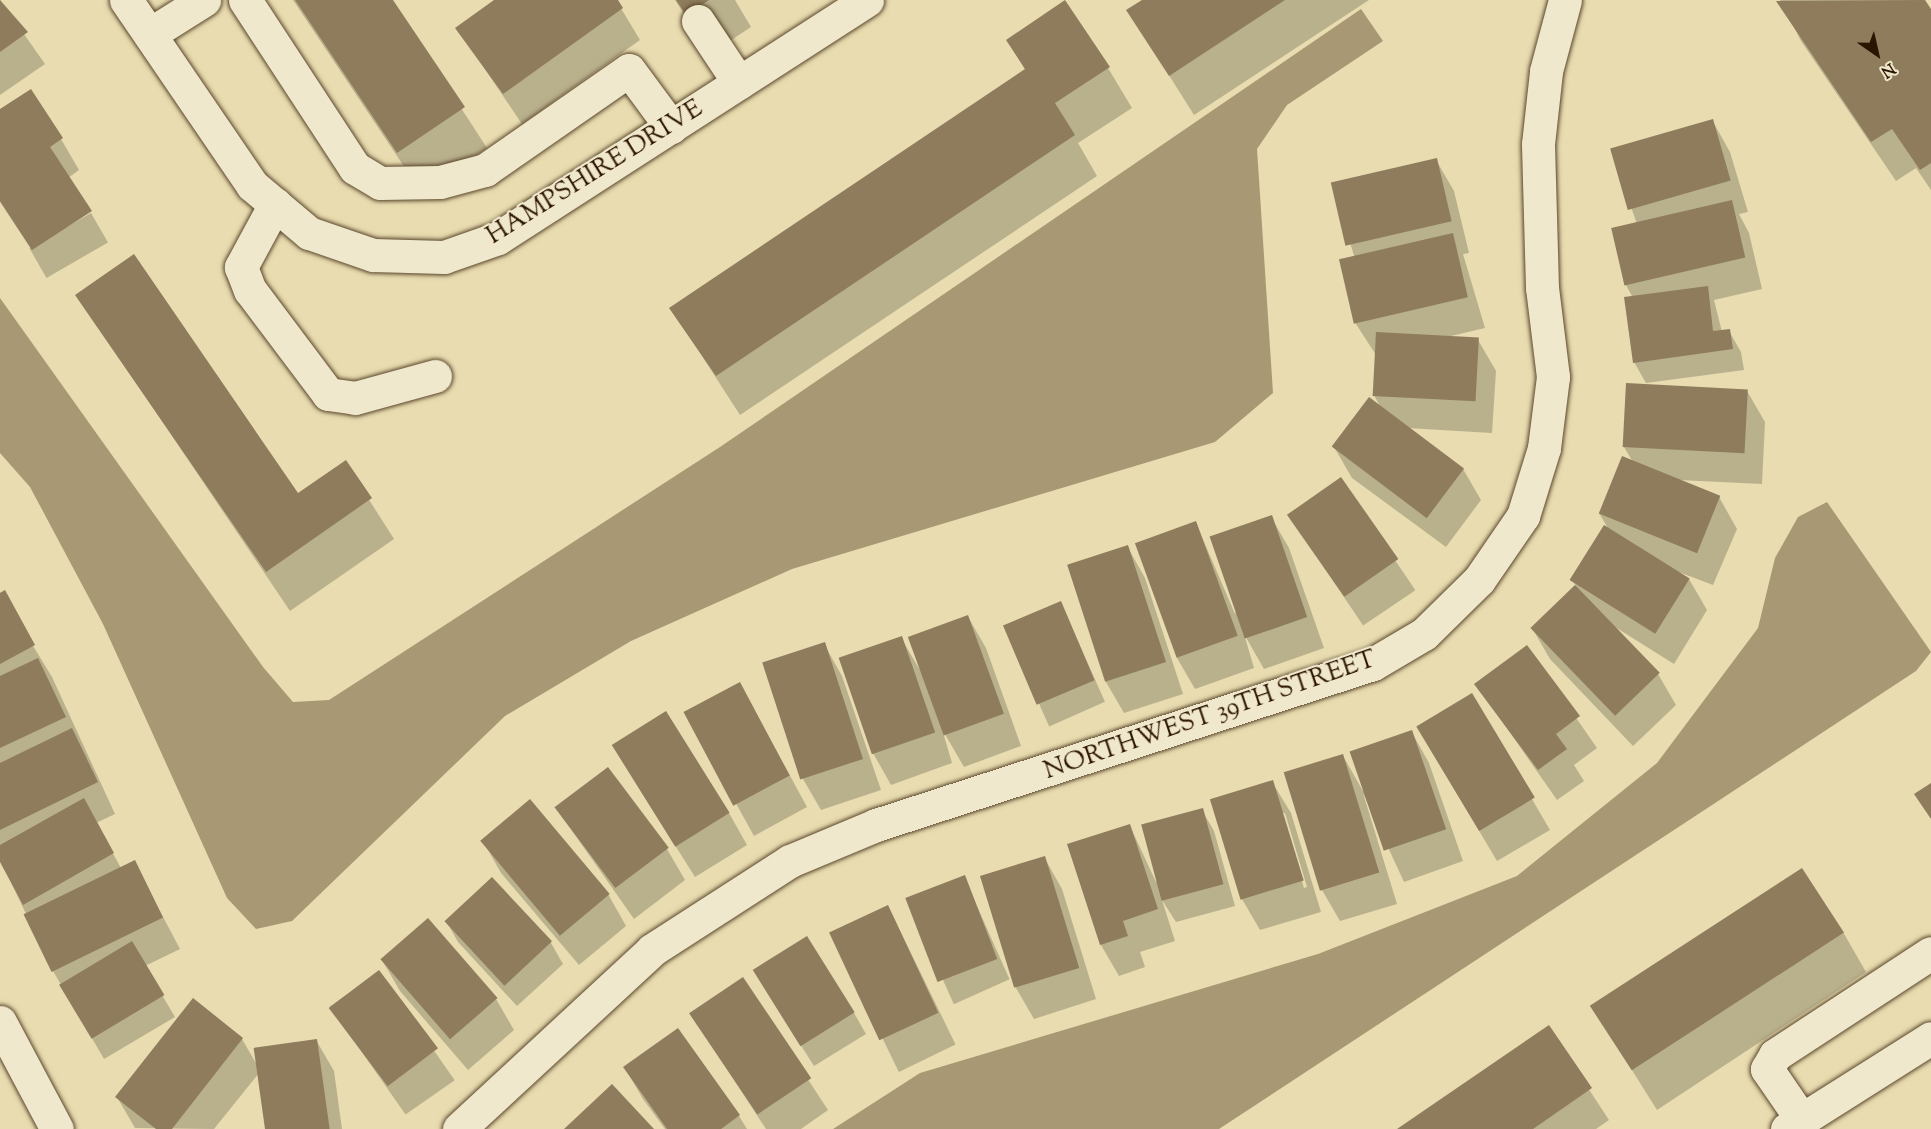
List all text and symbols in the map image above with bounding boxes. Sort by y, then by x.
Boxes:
north arrow [1847,24,1907,84]
text: N [1876,56,1899,82]
street label: HAMPSHIRE DRIVE [481,94,709,252]
street label: NORTHWEST 39TH STREET [1040,644,1380,788]

